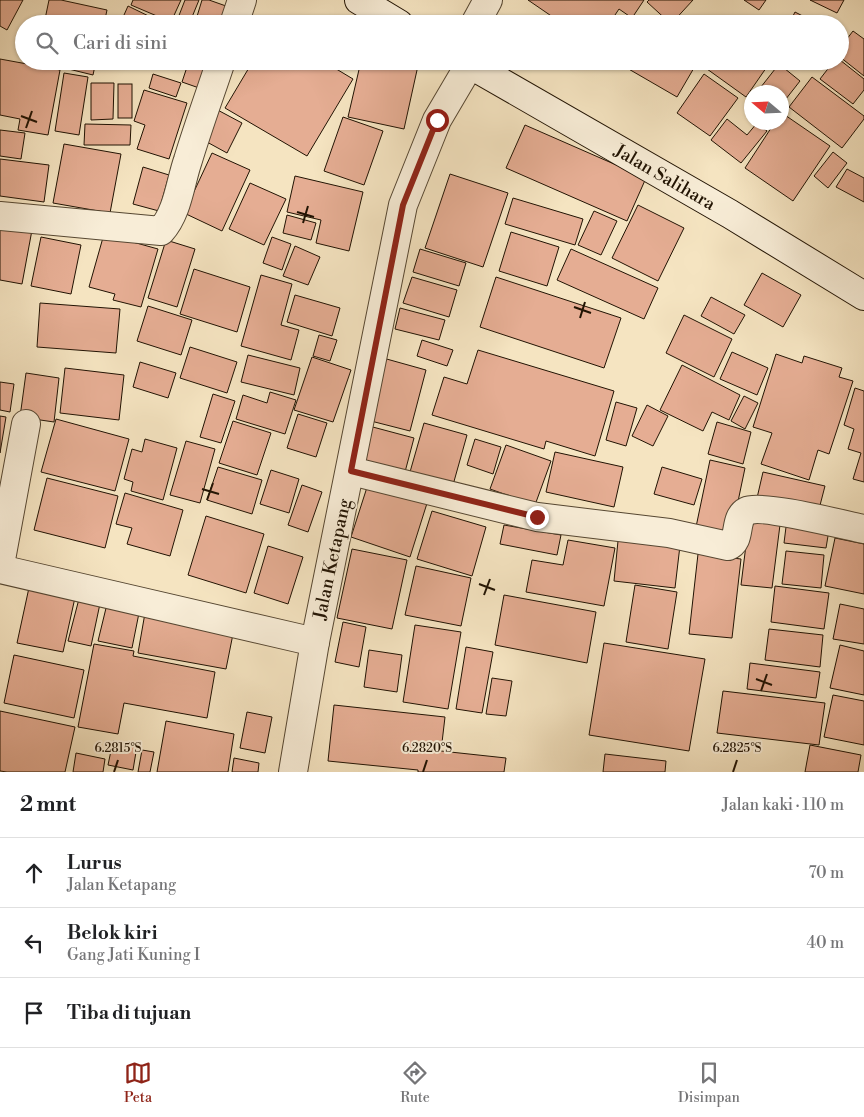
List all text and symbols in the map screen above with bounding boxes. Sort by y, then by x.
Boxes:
search box [15,15,849,70]
icon: search [33,29,61,57]
text: Cari di sini [73,31,168,55]
north arrow [744,85,789,130]
route start [426,109,449,132]
street label: Jalan Salihara [609,139,720,216]
street label: Jalan Ketapang [308,496,357,623]
route end [526,506,549,529]
text: 6.2815°S [95,741,142,756]
text: 6.2820°S [402,741,452,756]
text: 6.2825°S [713,741,762,756]
text: 2 mnt [20,792,76,818]
text: Jalan kaki · 110 m [722,795,844,815]
text: Lurus [67,851,122,875]
icon: ahead [20,859,48,887]
text: 70 m [808,863,844,883]
text: Jalan Ketapang [67,875,176,895]
text: Belok kiri [67,921,157,945]
icon: left [20,929,48,957]
text: 40 m [807,933,844,953]
text: Gang Jati Kuning I [67,945,200,965]
icon: arrive [20,999,48,1027]
text: Tiba di tujuan [67,1001,191,1025]
tab: Peta [124,1059,152,1107]
tab: Rute [400,1059,430,1107]
tab: Disimpan [678,1059,740,1107]

